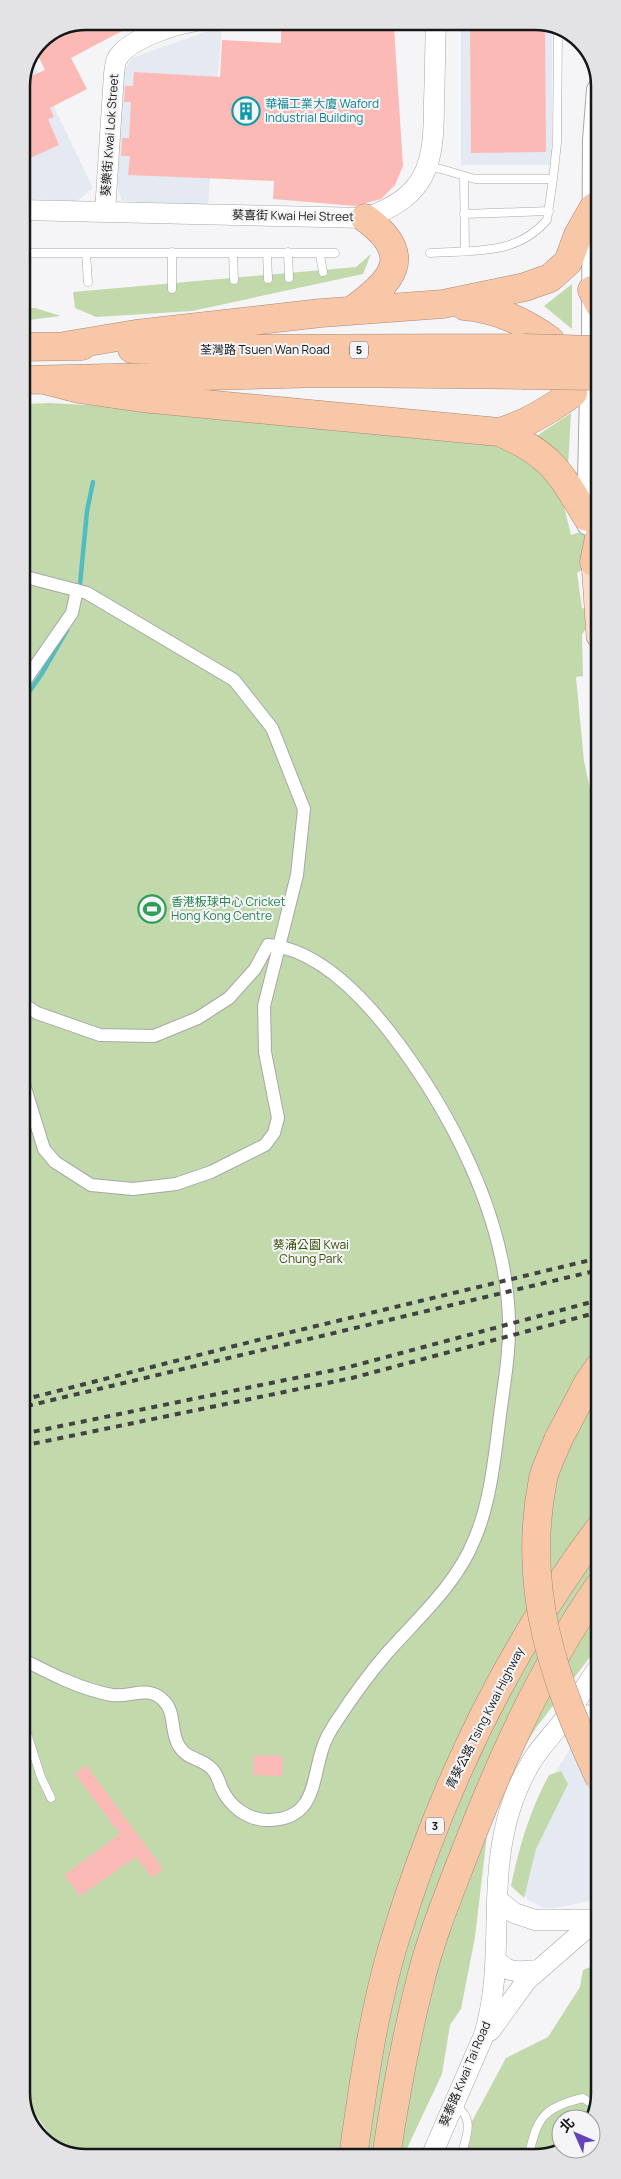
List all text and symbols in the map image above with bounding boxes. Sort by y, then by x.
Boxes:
street label: 葵樂街 Kwai Lok Street [97,73,122,197]
place label: 華福工業大廈 Waford Industrial Building [265,95,379,126]
building icon: 華福工業大廈 Waford Industrial Building [231,96,261,126]
street label: 葵喜街 Kwai Hei Street [232,206,354,225]
street label: 荃灣路 Tsuen Wan Road [200,341,330,358]
road number: 5 [350,342,368,358]
place label: 香港板球中心 Cricket Hong Kong Centre [171,893,286,924]
sports icon: 香港板球中心 Cricket Hong Kong Centre [137,894,167,924]
park label: 葵涌公園 Kwai Chung Park [273,1236,349,1267]
street label: 青葵公路 Tsing Kwai Highway [441,1643,528,1792]
road number: 3 [426,1818,444,1834]
street label: 葵泰路 Kwai Tai Road [435,2019,494,2129]
north arrow [551,2109,601,2159]
text: 北 [555,2113,578,2136]

